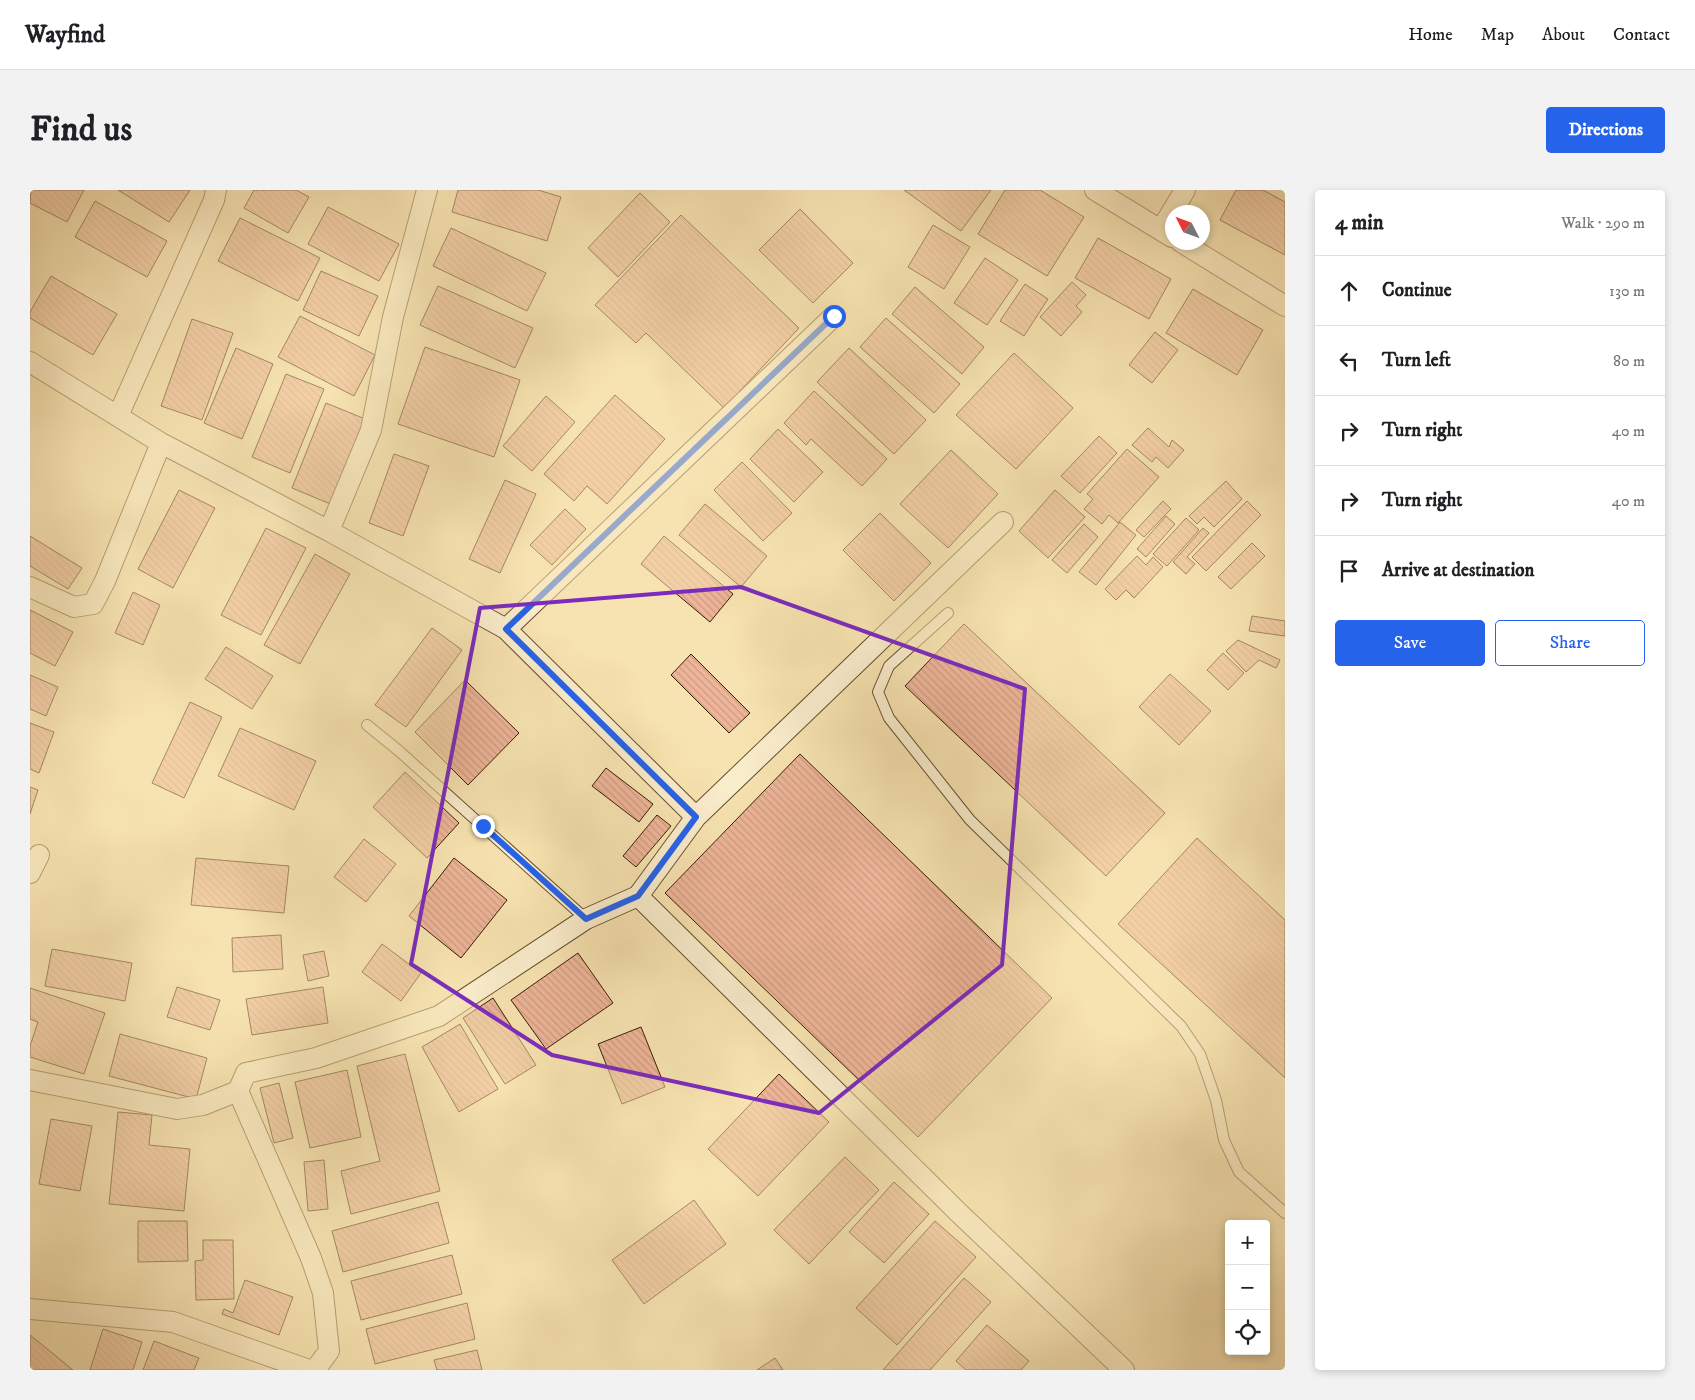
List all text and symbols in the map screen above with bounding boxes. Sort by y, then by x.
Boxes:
text: Wayfind [25,20,105,50]
text: Home [1408,24,1453,46]
text: Map [1481,24,1514,46]
text: About [1542,24,1585,46]
text: Contact [1613,24,1670,46]
button: Directions [1546,107,1665,153]
text: Find us [30,108,132,152]
north arrow [1165,205,1210,250]
text: 4 min [1335,210,1384,236]
text: Walk · 290 m [1561,213,1645,233]
icon: ahead [1335,277,1363,305]
text: Continue [1382,279,1452,302]
text: 130 m [1609,281,1645,301]
route start [823,305,846,328]
icon: left [1335,347,1363,375]
text: Turn left [1382,349,1451,372]
text: 80 m [1613,351,1645,371]
icon: right [1335,417,1363,445]
text: Turn right [1382,419,1462,442]
text: 40 m [1612,421,1645,441]
icon: right [1335,487,1363,515]
text: Turn right [1382,489,1462,512]
text: 40 m [1612,491,1645,511]
icon: arrive [1335,557,1363,585]
text: Arrive at destination [1382,559,1534,582]
button: Save [1335,620,1485,666]
button: Share [1495,620,1645,666]
route end [472,815,495,838]
map controls [1225,1220,1270,1355]
button: + [1225,1220,1270,1265]
button: − [1225,1265,1270,1310]
button: locate [1225,1310,1270,1355]

